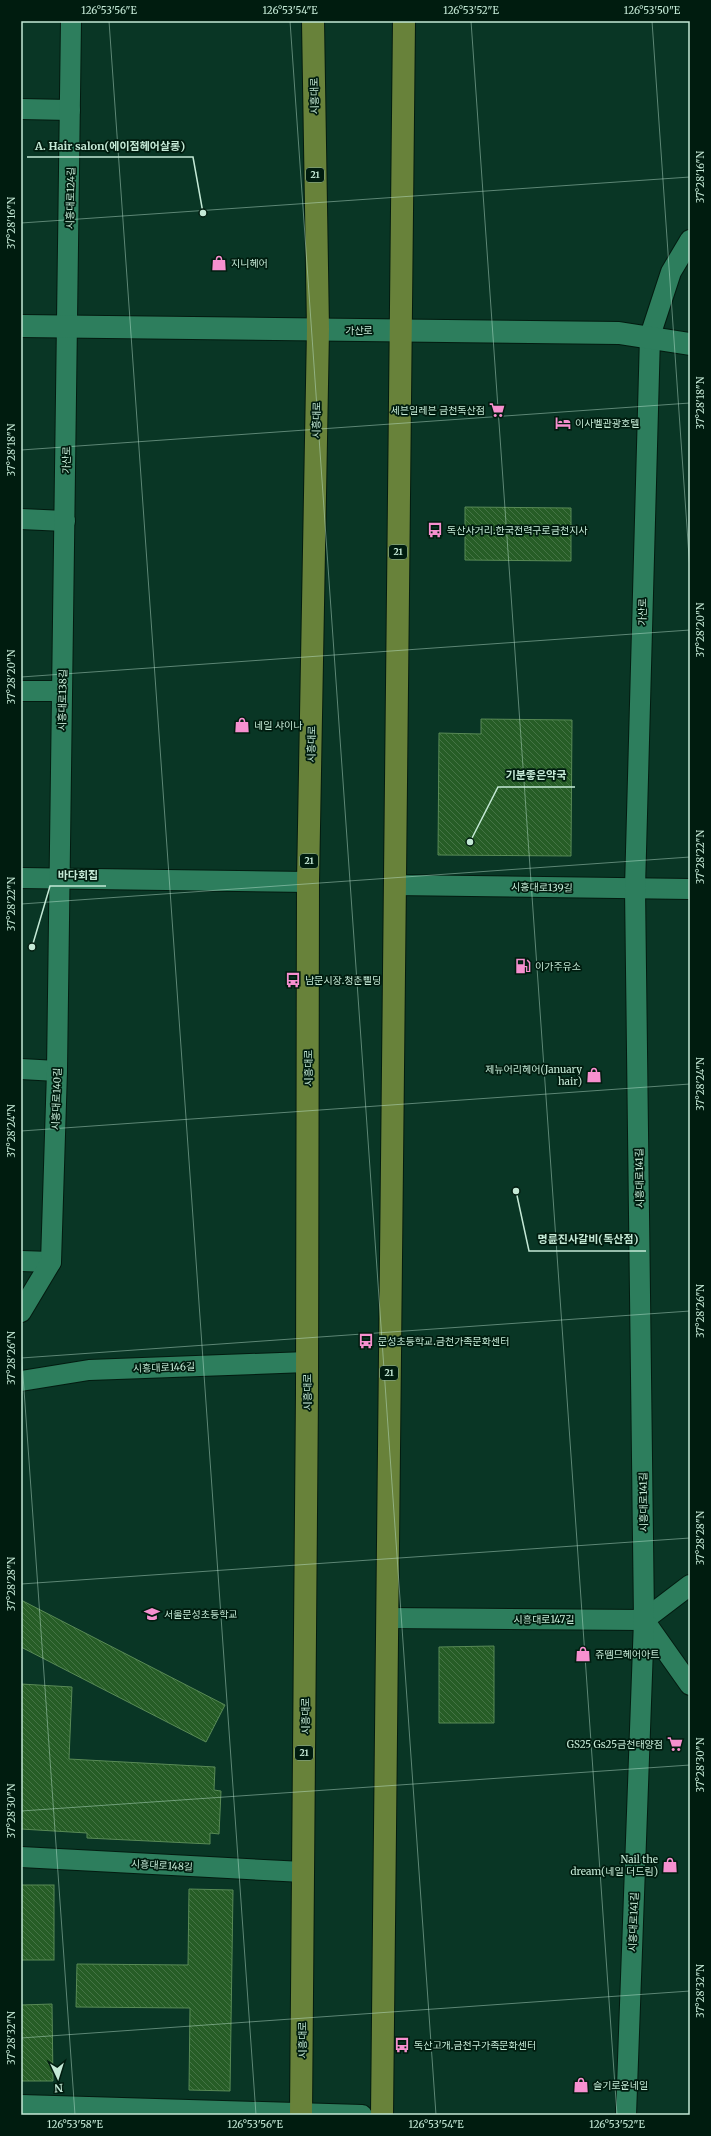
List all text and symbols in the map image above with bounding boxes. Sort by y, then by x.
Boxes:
text: 126°53'56"E [81,4,137,17]
text: 126°53'54"E [262,4,318,17]
text: 126°53'52"E [443,4,499,17]
text: 126°53'50"E [624,4,681,17]
street label: 시흥대로 [308,77,321,115]
callout: A. Hair salon(에이점헤어살롱) [27,134,193,157]
text: A. Hair salon(에이점헤어살롱) [34,139,185,153]
text: 37°28'16"N [694,151,707,203]
street label: 시흥대로124길 [63,167,78,229]
road number: 21 [306,168,324,182]
text: 37°28'16"N [5,197,18,249]
shop icon: 지니헤어 [210,254,228,272]
place label: 지니헤어 [231,257,268,270]
street label: 가산로 [345,324,373,337]
text: 37°28'18"N [694,376,707,429]
street label: 시흥대로 [310,401,323,439]
supermarket icon: 세븐일레븐 금천독산점 [488,401,506,419]
place label: 세븐일레븐 금천독산점 [391,404,485,417]
hotel icon: 이사벨관광호텔 [554,414,572,432]
place label: 이사벨관광호텔 [575,417,639,430]
text: 37°28'18"N [5,423,18,476]
street label: 가산로 [60,446,73,474]
bus stop icon: 독산사거리.한국전력구로금천지사 [426,521,444,539]
place label: 독산사거리.한국전력구로금천지사 [447,524,588,537]
road number: 21 [389,545,407,559]
street label: 가산로 [636,598,649,626]
text: 37°28'20"N [694,602,707,657]
text: 37°28'20"N [5,649,18,704]
street label: 시흥대로138길 [55,669,70,731]
shop icon: 네일 샤이나 [233,716,251,734]
place label: 네일 샤이나 [254,719,303,732]
street label: 시흥대로 [305,725,318,763]
callout: 기분좋은약국 [498,764,575,787]
text: 기분좋은약국 [506,768,566,782]
text: 37°28'22"N [694,830,707,884]
road number: 21 [300,854,318,868]
callout: 바다회집 [50,863,106,886]
text: 바다회집 [58,868,98,882]
text: 37°28'22"N [5,877,18,931]
street label: 시흥대로139길 [511,880,573,895]
fuel station icon: 이가주유소 [514,957,532,975]
place label: 이가주유소 [535,960,581,973]
bus stop icon: 남문시장.청춘삘딩 [284,971,302,989]
place label: 남문시장.청춘삘딩 [305,974,381,987]
street label: 시흥대로 [302,1050,315,1086]
text: 37°28'24"N [694,1057,707,1111]
place label: 제뉴어리헤어(January hair) [485,1063,582,1088]
shop icon: 제뉴어리헤어(January hair) [585,1066,603,1084]
street label: 시흥대로140길 [49,1068,64,1130]
text: 37°28'24"N [5,1104,18,1158]
street label: 시흥대로141길 [632,1148,647,1208]
callout: 명륜진사갈비(독산점) [529,1228,646,1251]
text: 명륜진사갈비(독산점) [538,1232,639,1246]
text: 37°28'26"N [694,1284,707,1338]
text: 37°28'26"N [5,1331,18,1385]
bus stop icon: 문성초등학교.금천가족문화센터 [357,1332,375,1350]
place label: 문성초등학교.금천가족문화센터 [378,1335,509,1348]
street label: 시흥대로146길 [133,1360,195,1375]
road number: 21 [380,1366,398,1380]
street label: 시흥대로 [301,1374,314,1410]
street label: 시흥대로141길 [636,1472,651,1532]
text: 37°28'28"N [694,1510,707,1565]
text: 37°28'28"N [5,1556,18,1611]
school or university icon: 서울문성초등학교 [143,1605,161,1623]
place label: 서울문성초등학교 [164,1608,238,1621]
street label: 시흥대로147길 [514,1613,574,1626]
shop icon: 쥬뗌므헤어아트 [574,1645,592,1663]
place label: 쥬뗌므헤어아트 [595,1648,659,1661]
street label: 시흥대로 [299,1698,312,1734]
supermarket icon: GS25 Gs25금천태양점 [666,1735,684,1753]
text: 37°28'30"N [694,1737,707,1792]
place label: GS25 Gs25금천태양점 [567,1738,663,1751]
road number: 21 [295,1746,313,1760]
text: 37°28'30"N [5,1783,18,1838]
place label: Nail the dream(네일 더드림) [570,1853,658,1878]
shop icon: Nail the dream(네일 더드림) [661,1856,679,1874]
street label: 시흥대로148길 [131,1857,193,1874]
street label: 시흥대로141길 [626,1892,641,1952]
text: 37°28'32"N [694,1964,707,2018]
text: 37°28'32"N [5,2011,18,2065]
street label: 시흥대로 [296,2022,309,2058]
bus stop icon: 독산고개.금천구가족문화센터 [393,2036,411,2054]
place label: 독산고개.금천구가족문화센터 [414,2039,536,2052]
north arrow [38,2058,78,2098]
shop icon: 슬기로운네일 [572,2076,590,2094]
place label: 슬기로운네일 [593,2079,648,2092]
text: N [54,2081,64,2095]
text: 126°53'58"E [47,2118,104,2131]
text: 126°53'56"E [227,2118,283,2131]
text: 126°53'54"E [408,2118,464,2131]
text: 126°53'52"E [589,2118,645,2131]

